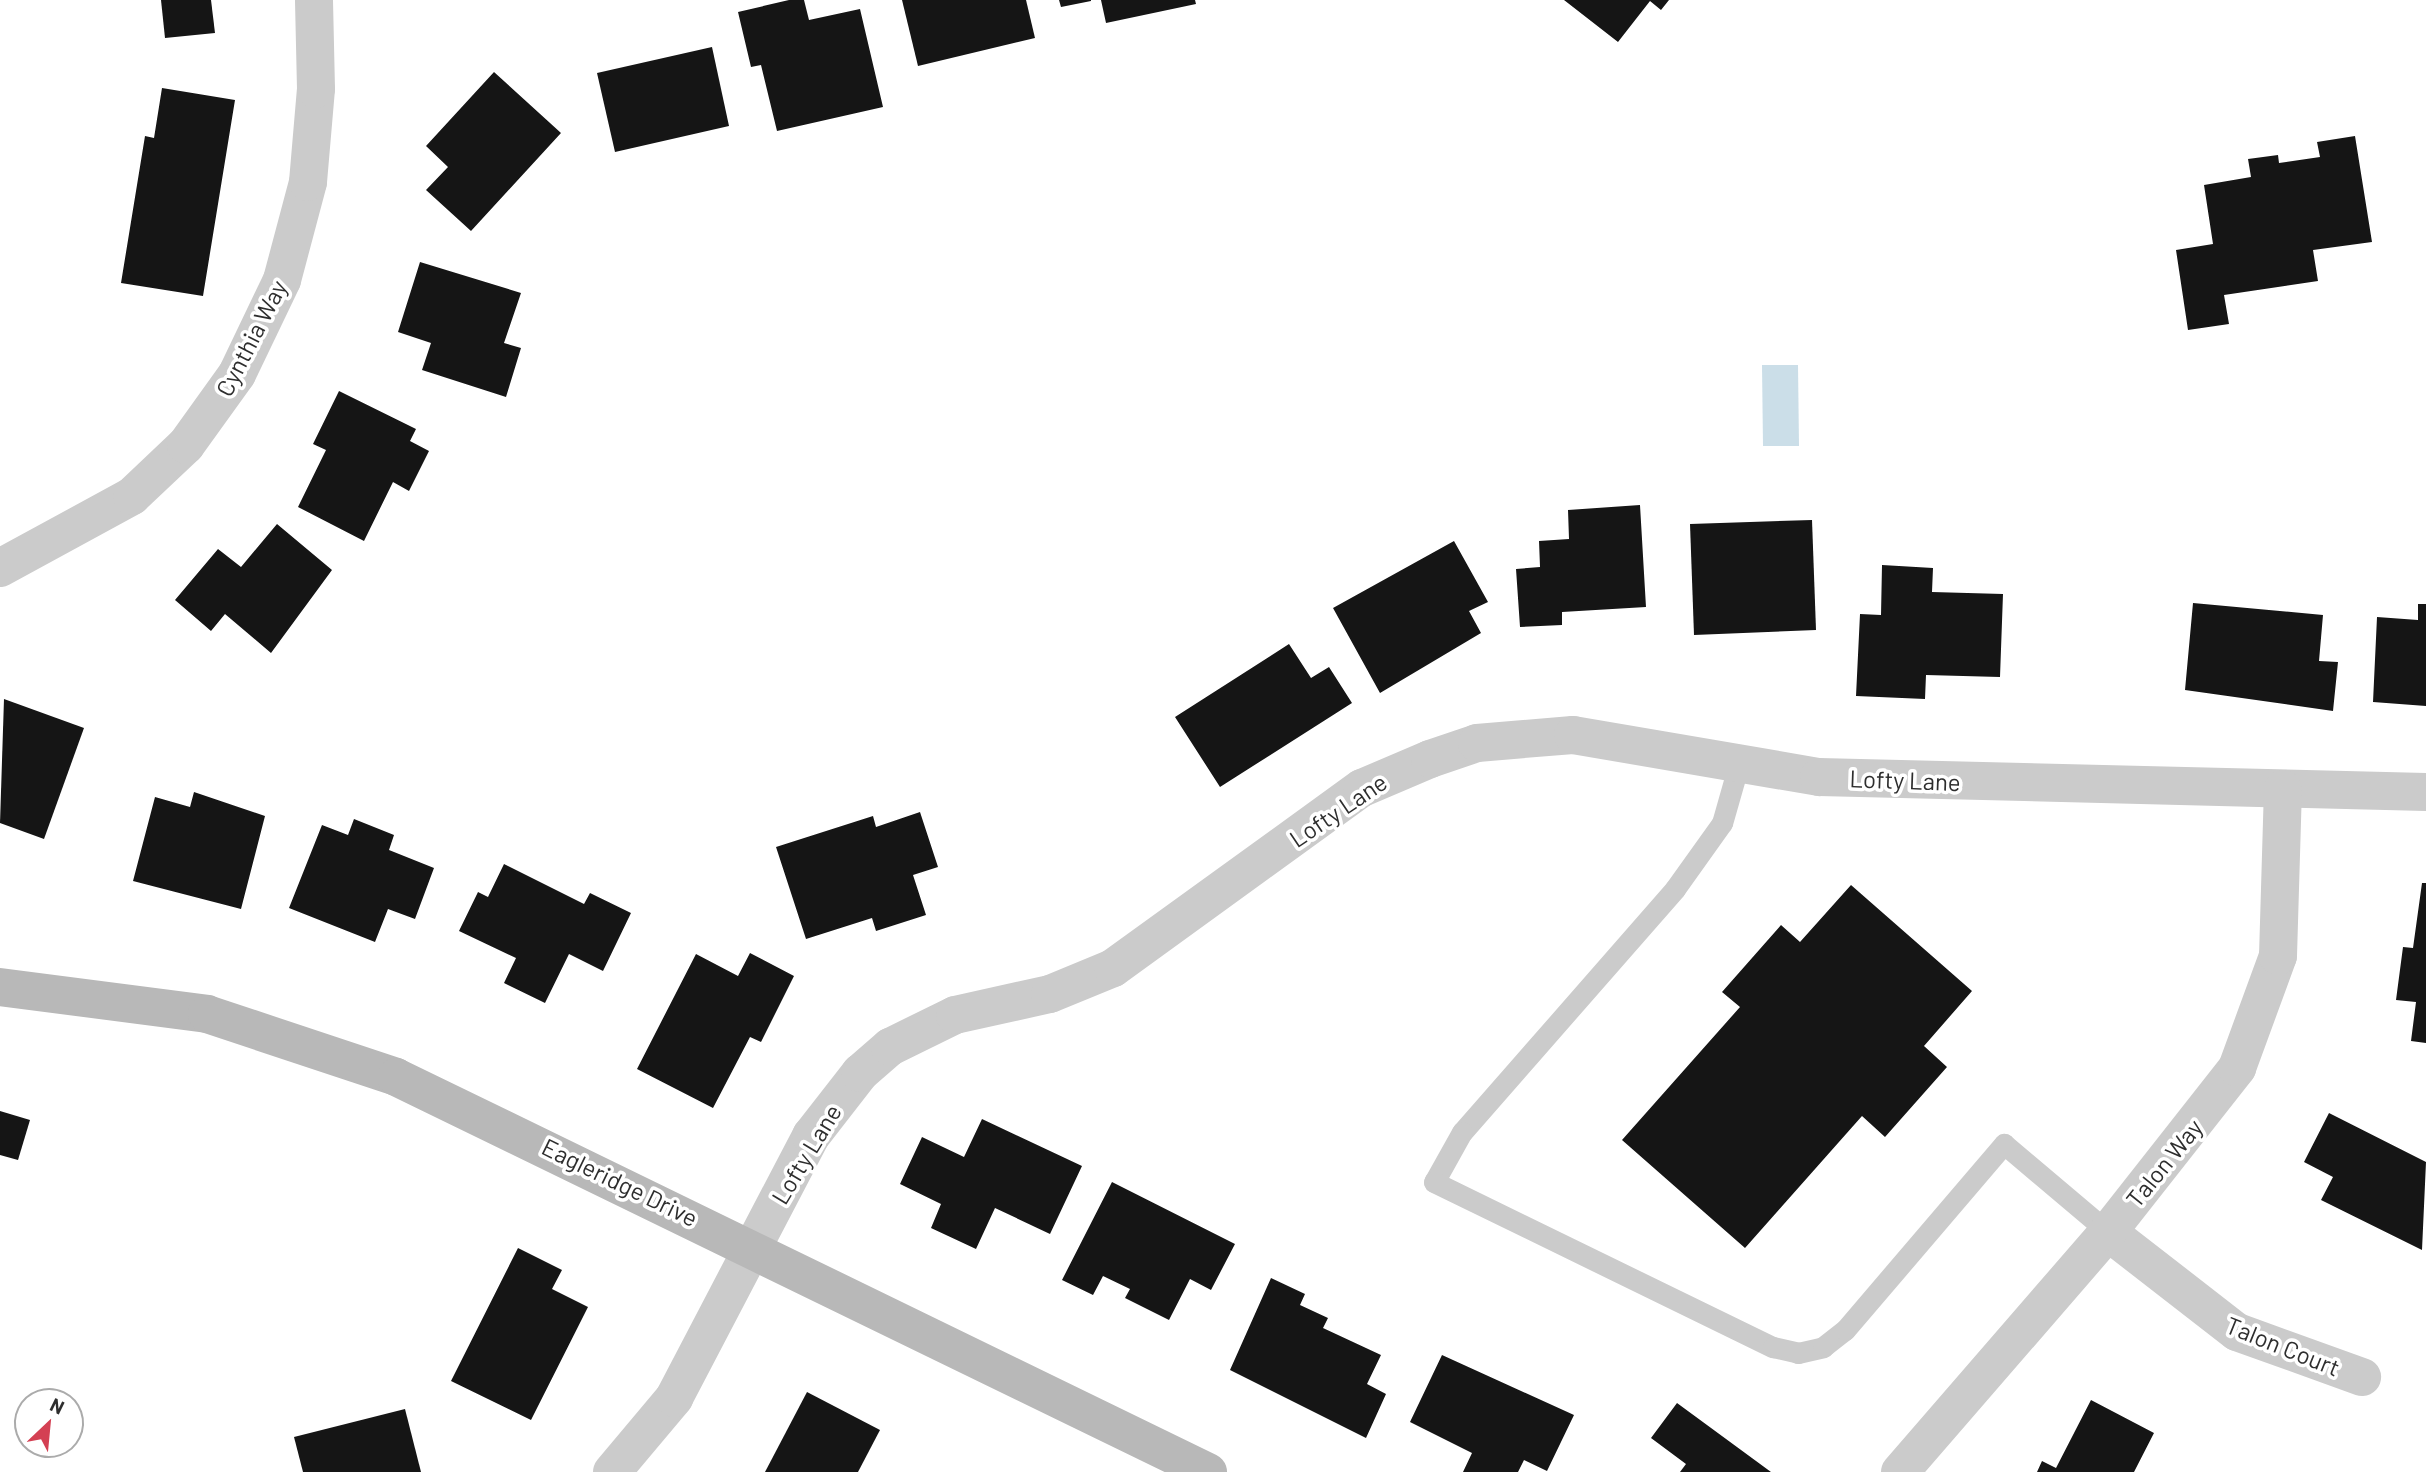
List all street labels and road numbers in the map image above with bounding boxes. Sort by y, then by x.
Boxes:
street label: Cynthia Way [209,275,293,401]
street label: Lofty Lane [1849,764,1961,796]
street label: Lofty Lane [1284,767,1392,853]
street label: Lofty Lane [765,1099,847,1209]
street label: Talon Way [2120,1113,2208,1213]
street label: Eagleridge Drive [537,1132,703,1232]
street label: Talon Court [2222,1310,2344,1382]

